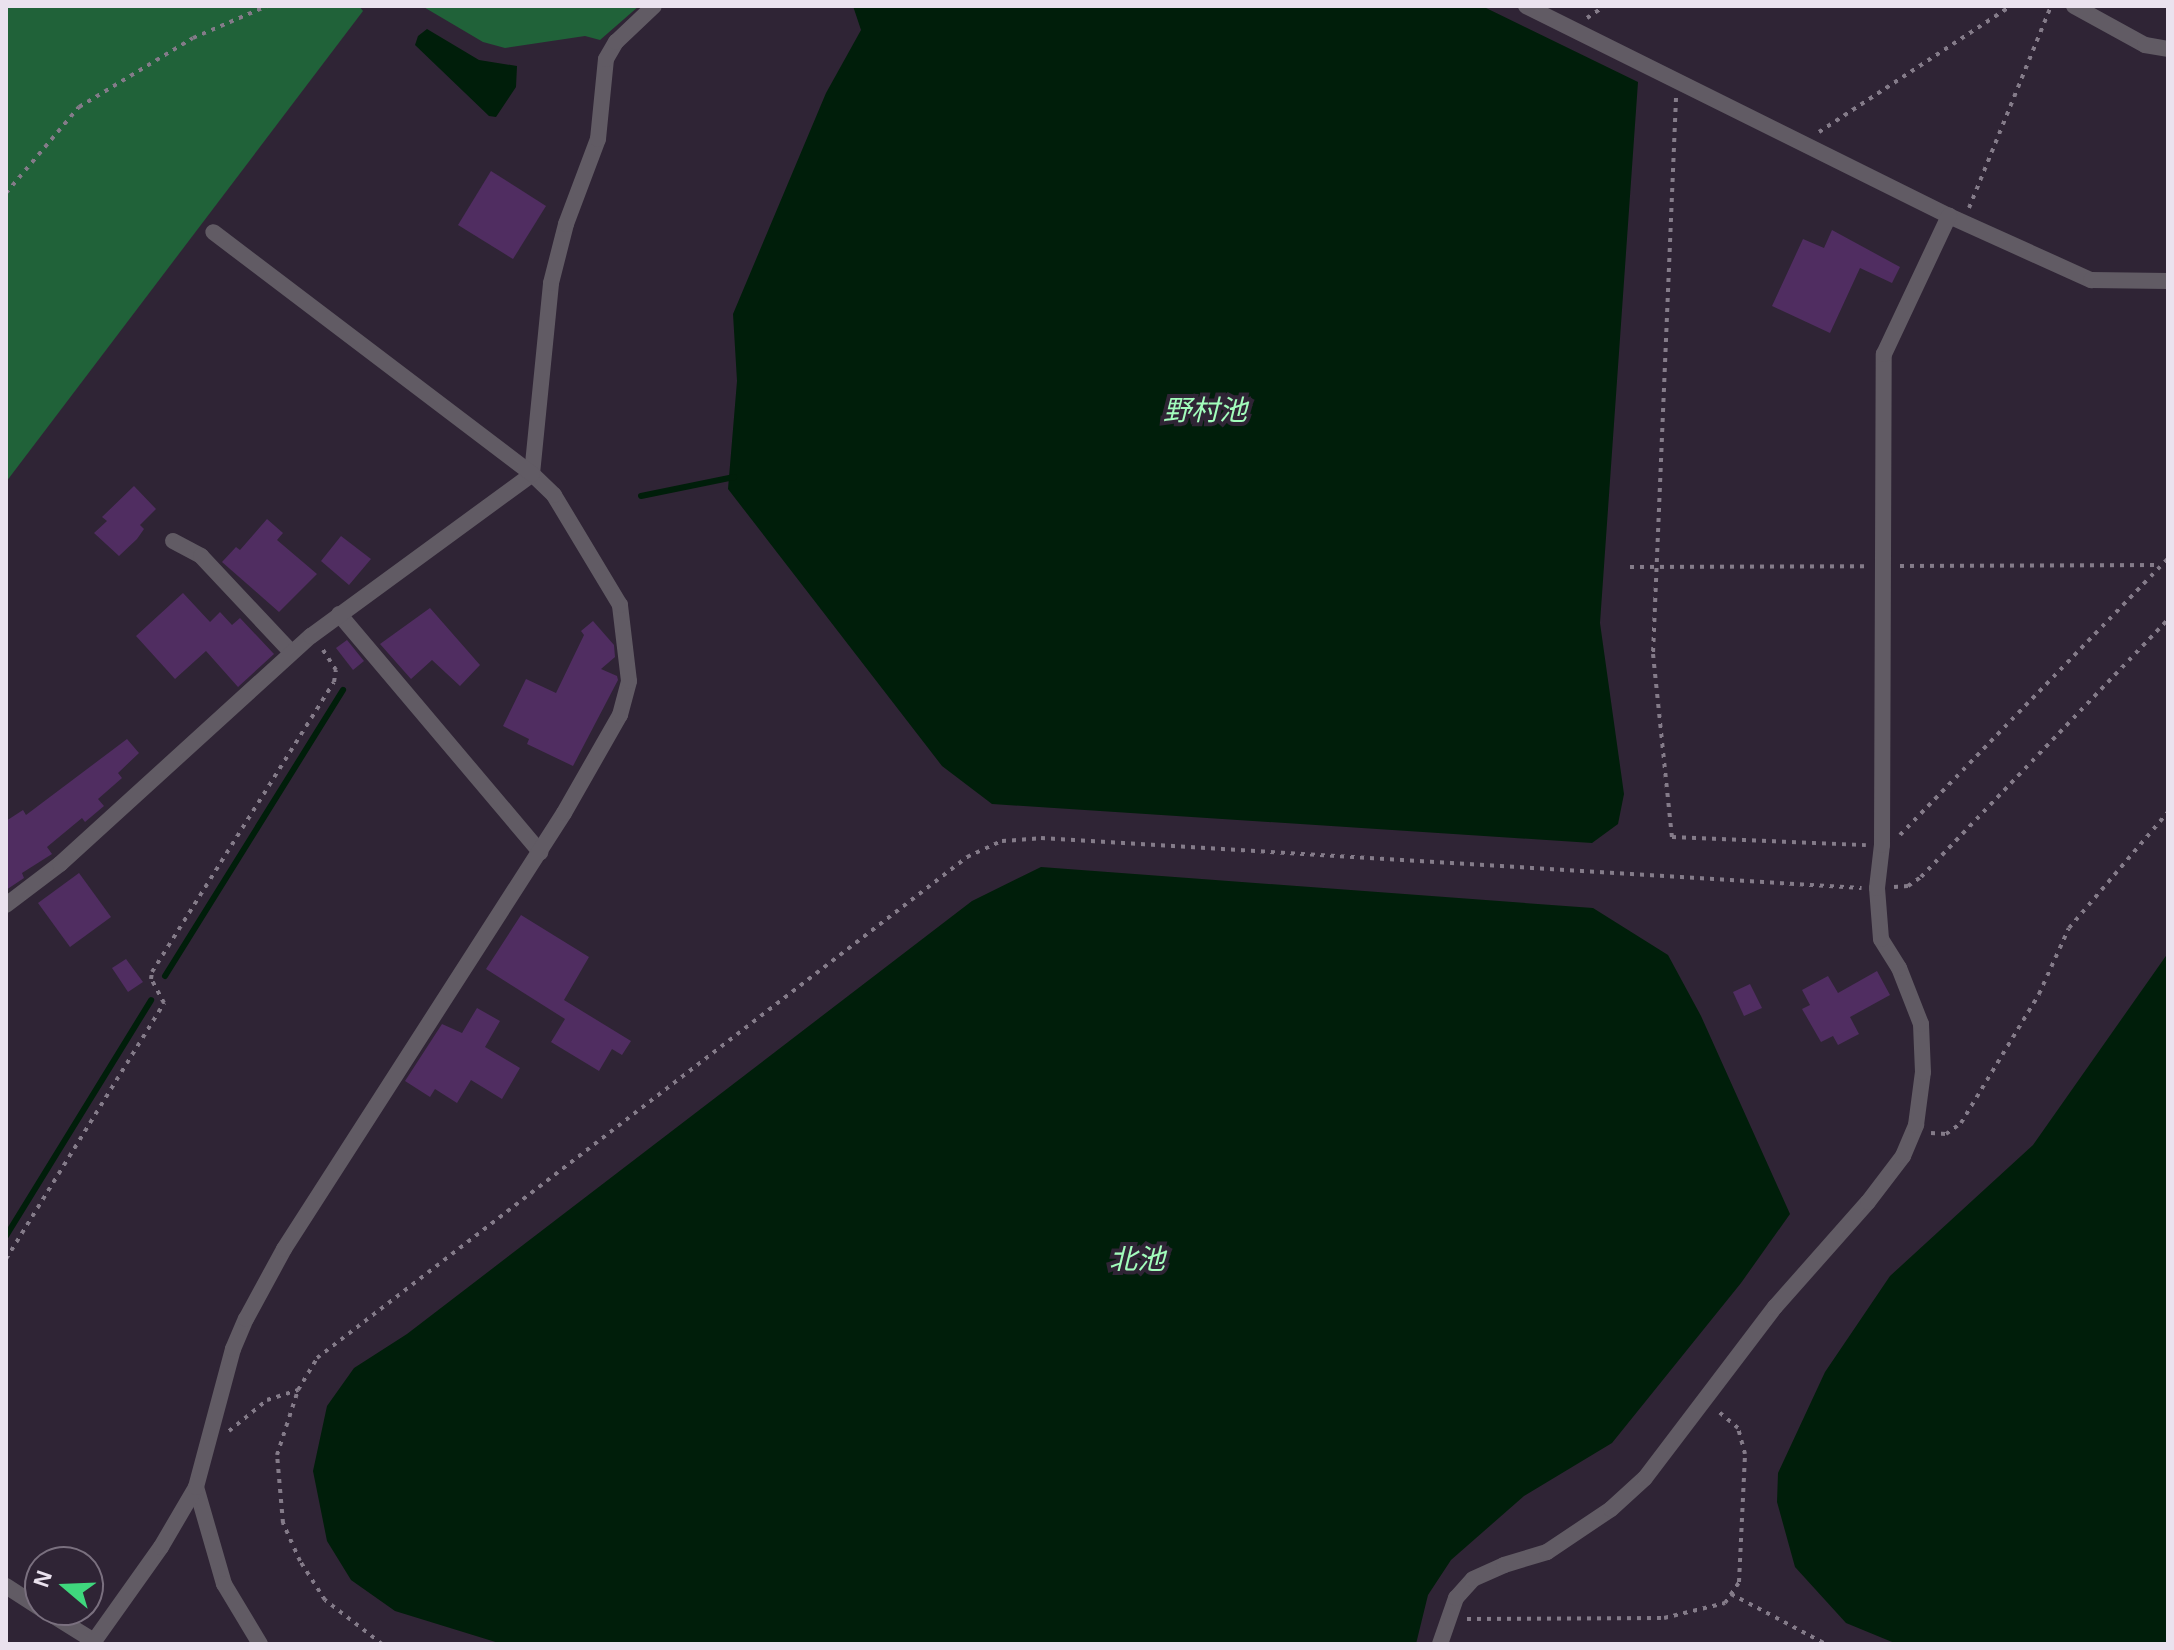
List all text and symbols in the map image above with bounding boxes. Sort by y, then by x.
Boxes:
water label: 野村池 [1163,394,1247,428]
water label: 北池 [1109,1243,1165,1277]
north arrow [24,1546,104,1626]
text: N [28,1567,57,1590]

